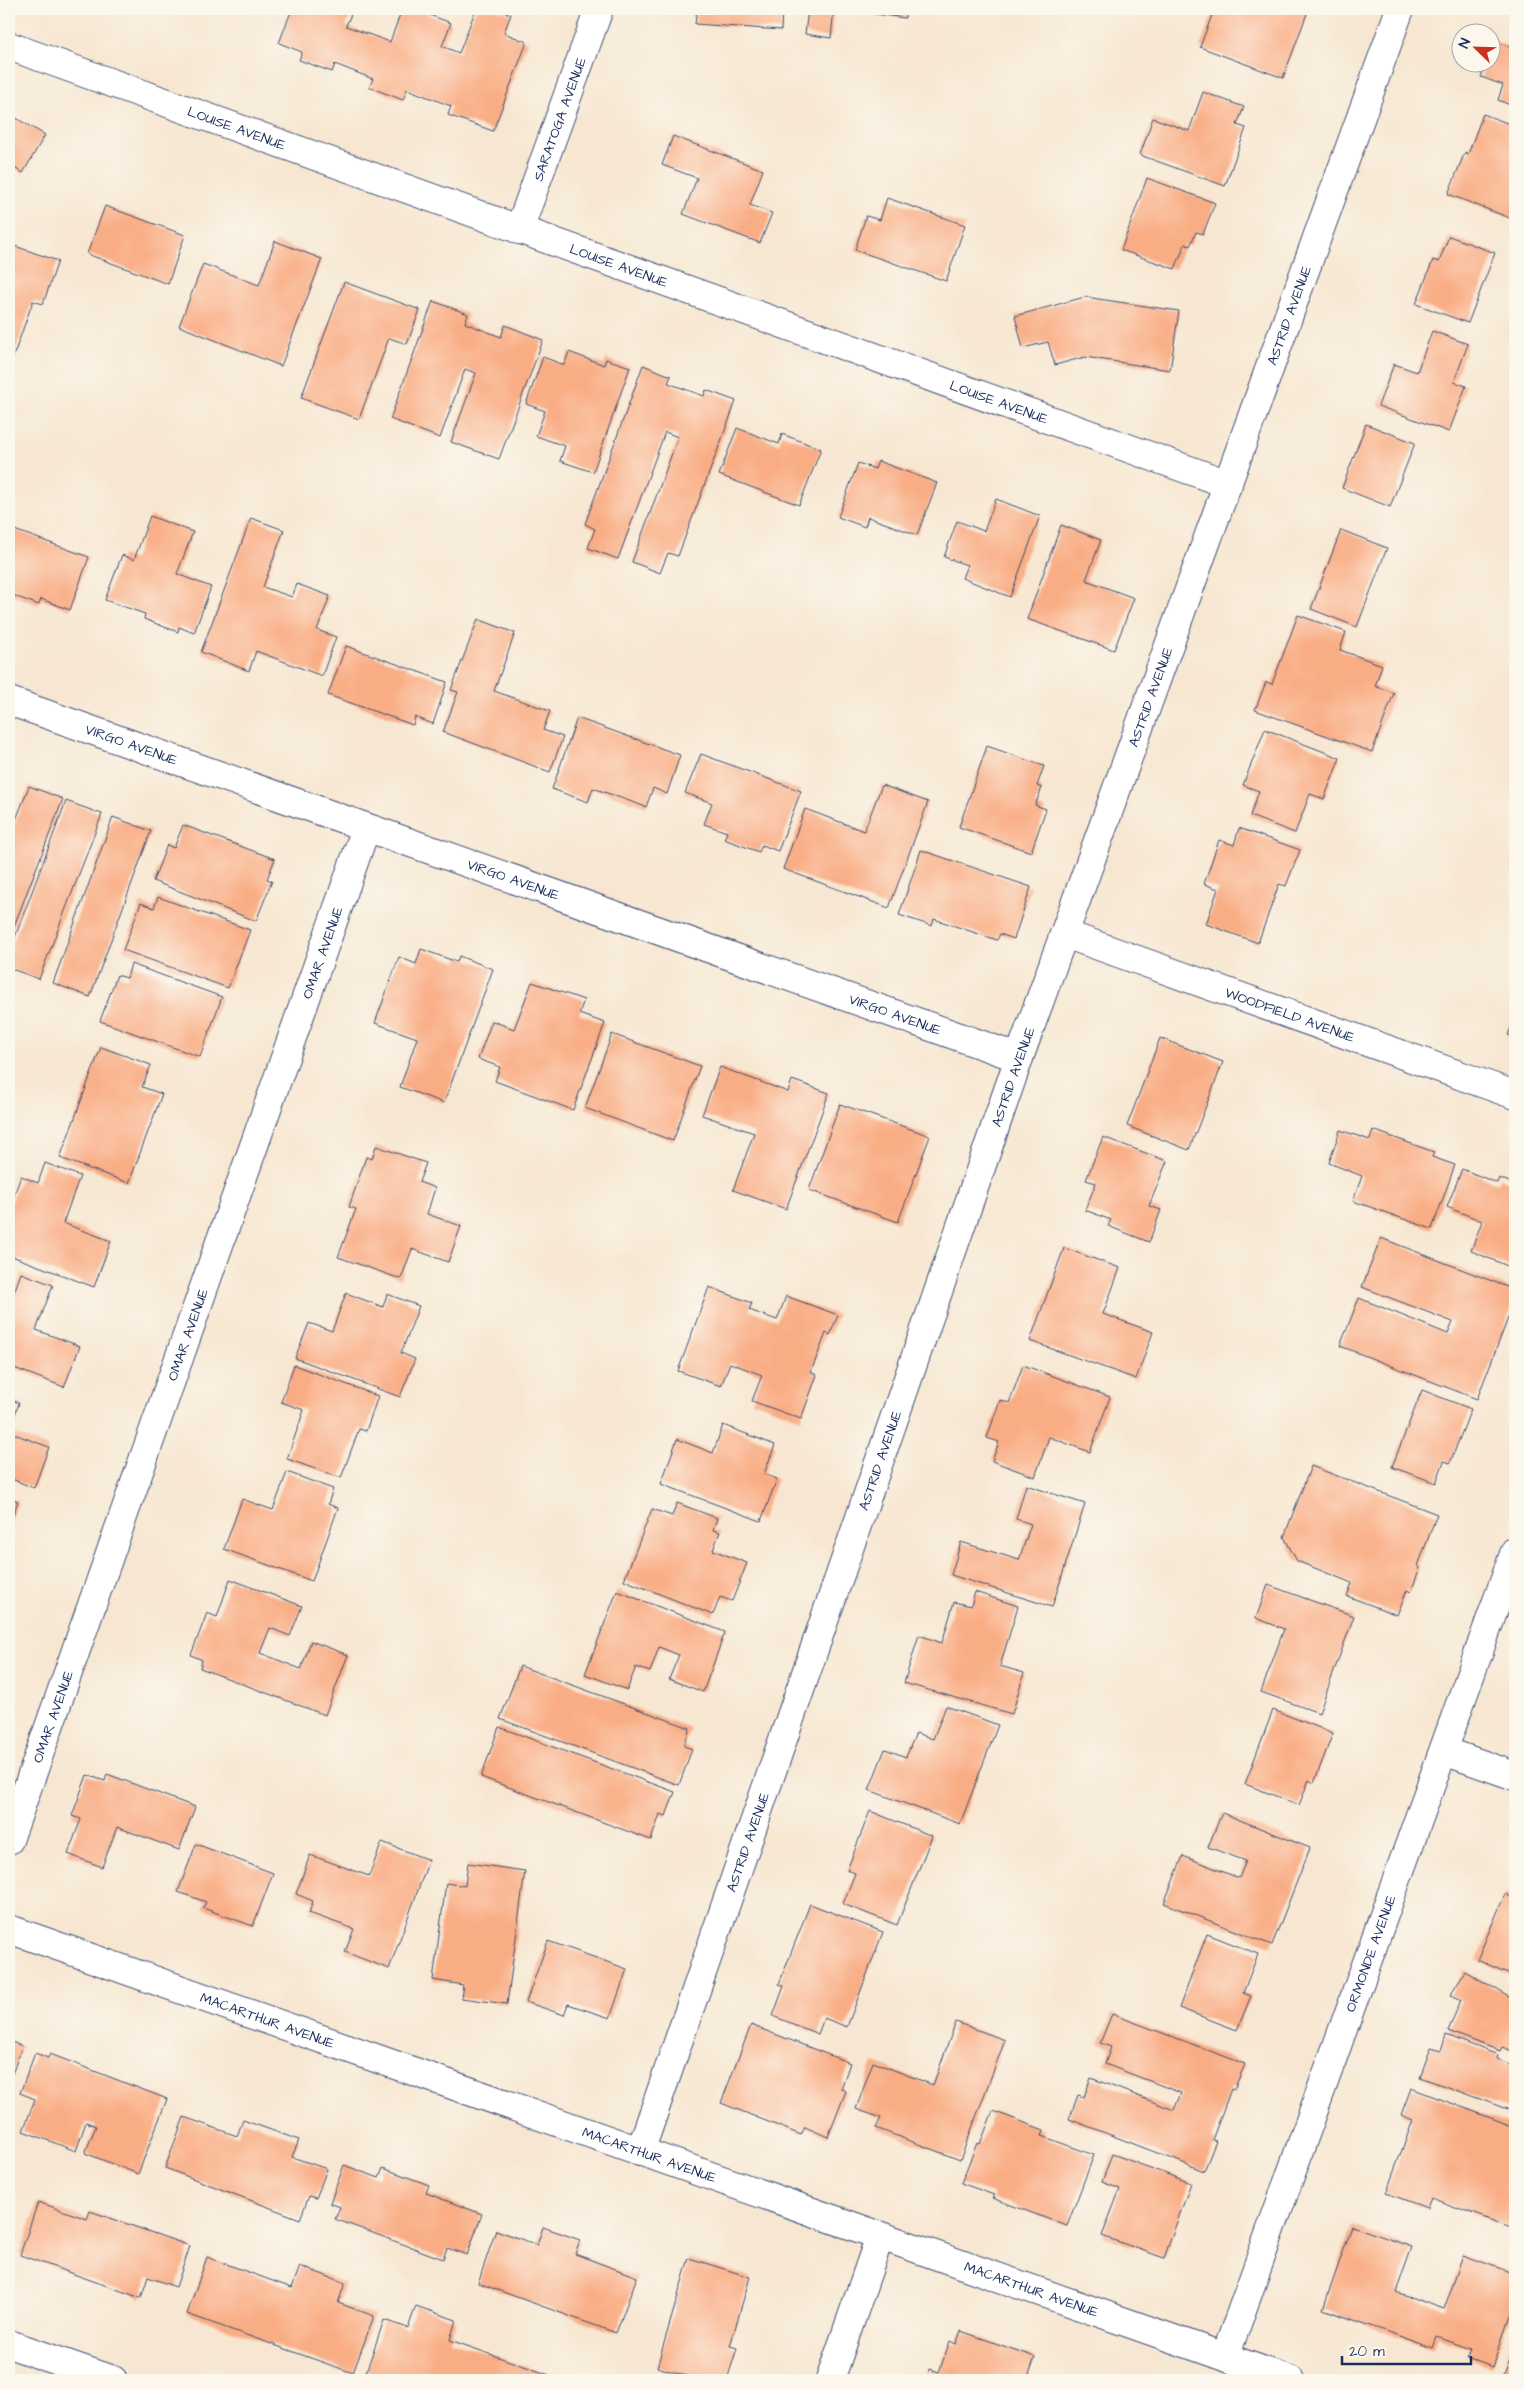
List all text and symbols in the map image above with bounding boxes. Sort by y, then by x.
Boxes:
north arrow [1452,22,1502,72]
text: N [1454,35,1476,51]
street label: SARATOGA AVENUE [529,54,592,184]
street label: LOUISE AVENUE [185,102,289,156]
street label: LOUISE AVENUE [567,239,671,293]
street label: ASTRID AVENUE [1262,262,1317,368]
street label: LOUISE AVENUE [947,376,1051,430]
street label: ASTRID AVENUE [1124,644,1179,750]
street label: VIRGO AVENUE [82,720,181,771]
street label: VIRGO AVENUE [464,855,563,906]
street label: OMAR AVENUE [297,903,349,1002]
street label: WOODFIELD AVENUE [1222,983,1358,1048]
street label: VIRGO AVENUE [846,990,944,1041]
street label: ASTRID AVENUE [987,1024,1041,1130]
street label: OMAR AVENUE [163,1285,214,1384]
street label: ASTRID AVENUE [854,1407,907,1513]
street label: OMAR AVENUE [28,1667,79,1766]
street label: ASTRID AVENUE [722,1789,775,1895]
street label: ORMONDE AVENUE [1341,1892,1402,2015]
street label: MACARTHUR AVENUE [197,1988,338,2054]
street label: MACARTHUR AVENUE [579,2123,720,2189]
street label: MACARTHUR AVENUE [961,2257,1102,2323]
scale bar [1342,2334,1470,2366]
text: 20 m [1349,2341,1385,2362]

